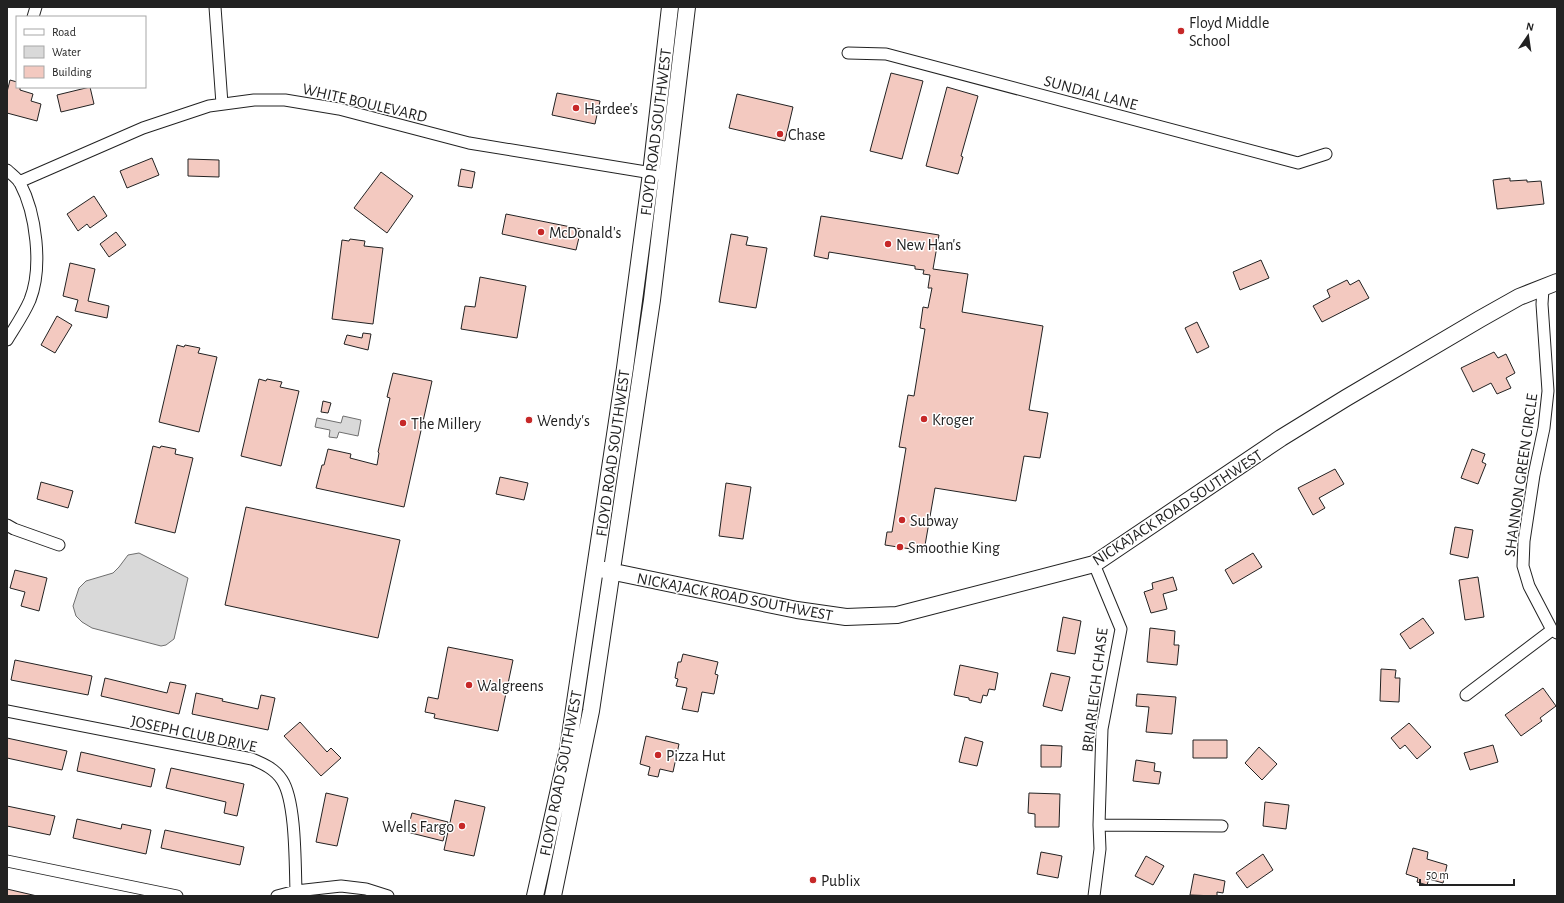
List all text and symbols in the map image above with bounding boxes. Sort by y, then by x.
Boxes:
place label: Floyd Middle School [1189,15,1269,49]
legend [16,16,146,88]
north arrow [1508,16,1548,56]
text: N [1525,21,1535,33]
text: Road [52,26,76,38]
marker: Floyd Middle School [1176,26,1186,36]
text: Water [52,46,81,58]
street label: FLOYD ROAD SOUTHWEST [638,47,674,217]
text: Building [52,66,92,78]
street label: SUNDIAL LANE [1042,73,1140,113]
street label: WHITE BOULEVARD [301,81,429,125]
place label: Hardee's [584,101,638,117]
marker: Hardee's [571,103,581,113]
place label: Chase [788,127,825,143]
marker: Chase [775,129,785,139]
place label: McDonald's [549,225,622,241]
marker: McDonald's [536,227,546,237]
place label: New Han's [896,237,961,253]
marker: New Han's [883,239,893,249]
street label: FLOYD ROAD SOUTHWEST [593,369,633,538]
street label: SHANNON GREEN CIRCLE [1502,392,1540,558]
place label: Kroger [932,412,975,428]
place label: Wendy's [537,413,590,430]
marker: Kroger [919,414,929,424]
marker: Wendy's [524,415,534,425]
place label: The Millery [411,416,481,433]
marker: The Millery [398,418,408,428]
street label: NICKAJACK ROAD SOUTHWEST [1090,447,1266,569]
place label: Subway [910,513,958,530]
marker: Subway [897,515,907,525]
place label: Smoothie King [908,540,1000,556]
marker: Smoothie King [895,542,905,552]
street label: NICKAJACK ROAD SOUTHWEST [636,570,834,624]
street label: BRIARLEIGH CHASE [1079,627,1111,753]
place label: Walgreens [477,678,544,694]
marker: Walgreens [464,680,474,690]
street label: FLOYD ROAD SOUTHWEST [537,689,585,857]
street label: JOSEPH CLUB DRIVE [129,713,258,755]
place label: Pizza Hut [666,748,725,764]
marker: Pizza Hut [653,750,663,760]
place label: Wells Fargo [382,819,454,835]
marker: Wells Fargo [457,821,467,831]
scale bar [1420,861,1514,887]
text: 50 m [1426,869,1449,881]
place label: Publix [821,873,860,889]
marker: Publix [808,875,818,885]

